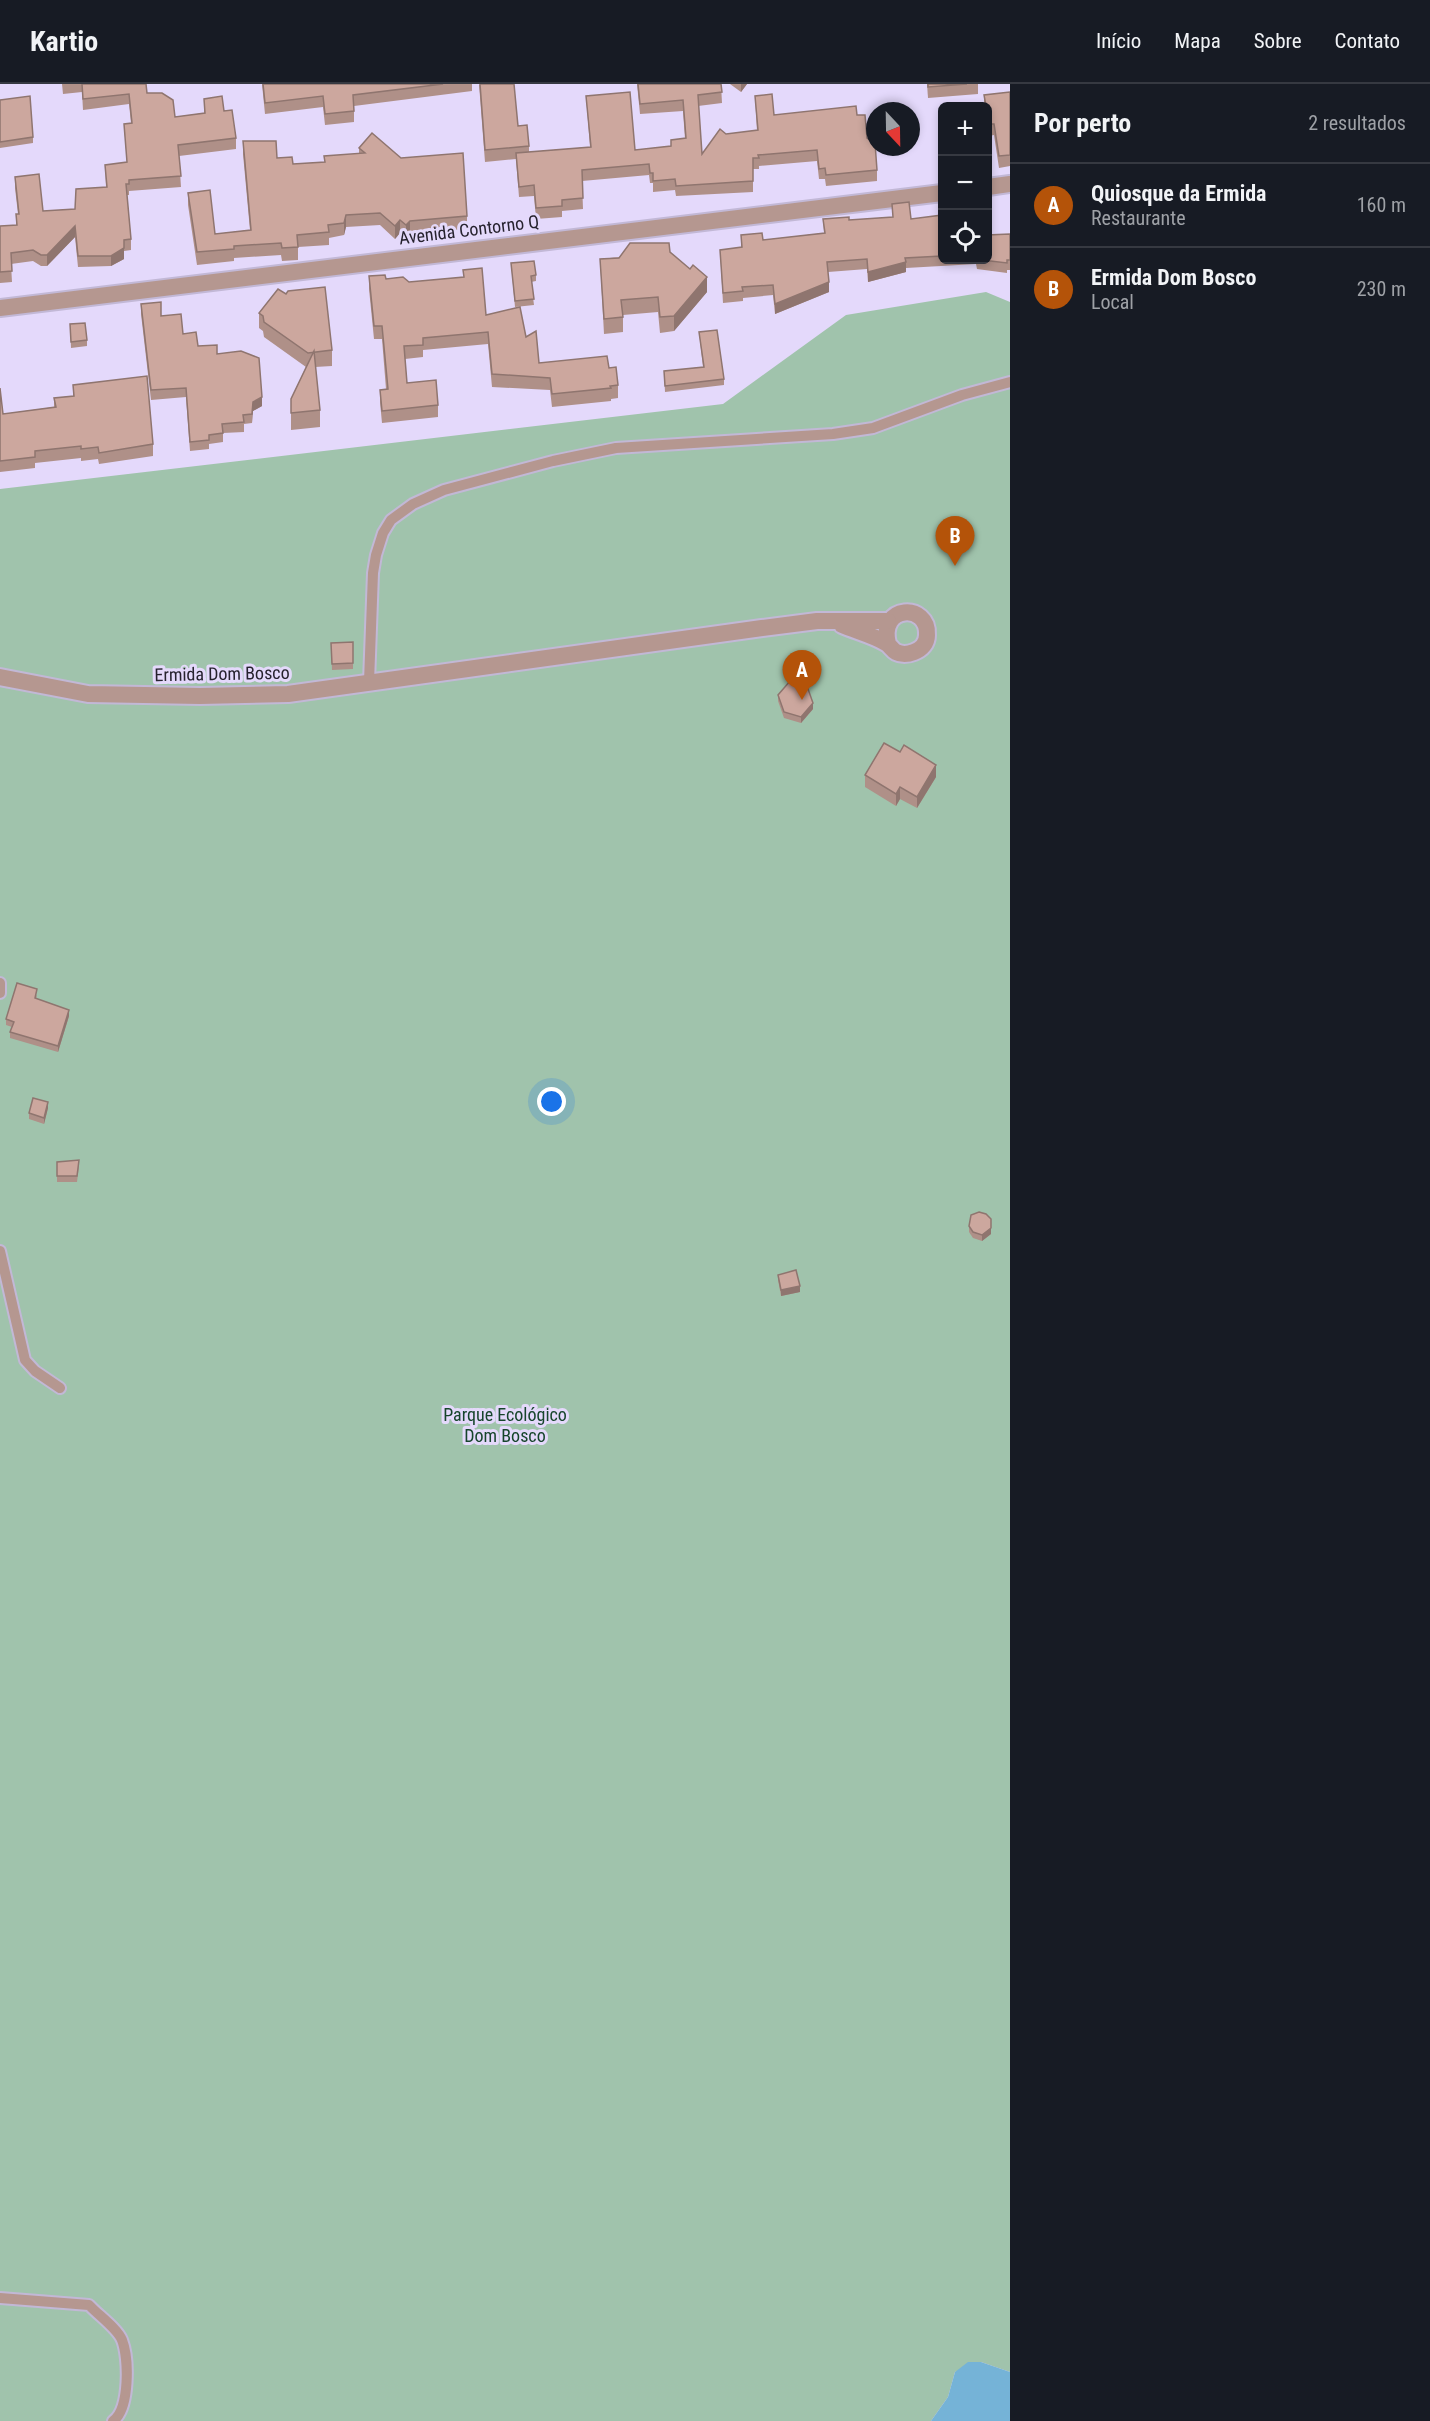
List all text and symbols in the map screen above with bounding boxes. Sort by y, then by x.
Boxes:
text: Kartio [30,25,98,58]
text: Início [1096,29,1141,53]
text: Mapa [1174,29,1221,53]
text: Sobre [1254,29,1302,53]
text: Contato [1335,29,1400,53]
north arrow [866,102,920,156]
map controls [938,102,992,264]
button: + [938,102,992,156]
text: Por perto [1034,108,1131,138]
text: 2 resultados [1308,111,1406,135]
button: − [938,156,992,210]
text: Quiosque da Ermida [1091,181,1266,206]
text: A [1048,193,1059,217]
text: 160 m [1357,193,1406,217]
text: Restaurante [1091,206,1186,230]
button: locate [938,210,992,264]
street label: Avenida Contorno Q [398,211,540,249]
text: Ermida Dom Bosco [1091,265,1256,290]
text: B [1048,277,1059,301]
text: 230 m [1357,277,1406,301]
text: Local [1091,290,1134,314]
pin: B [936,516,974,566]
pin: A [782,650,822,700]
street label: Ermida Dom Bosco [154,662,290,685]
your location [537,1087,566,1116]
park label: Parque Ecológico Dom Bosco [443,1404,567,1446]

